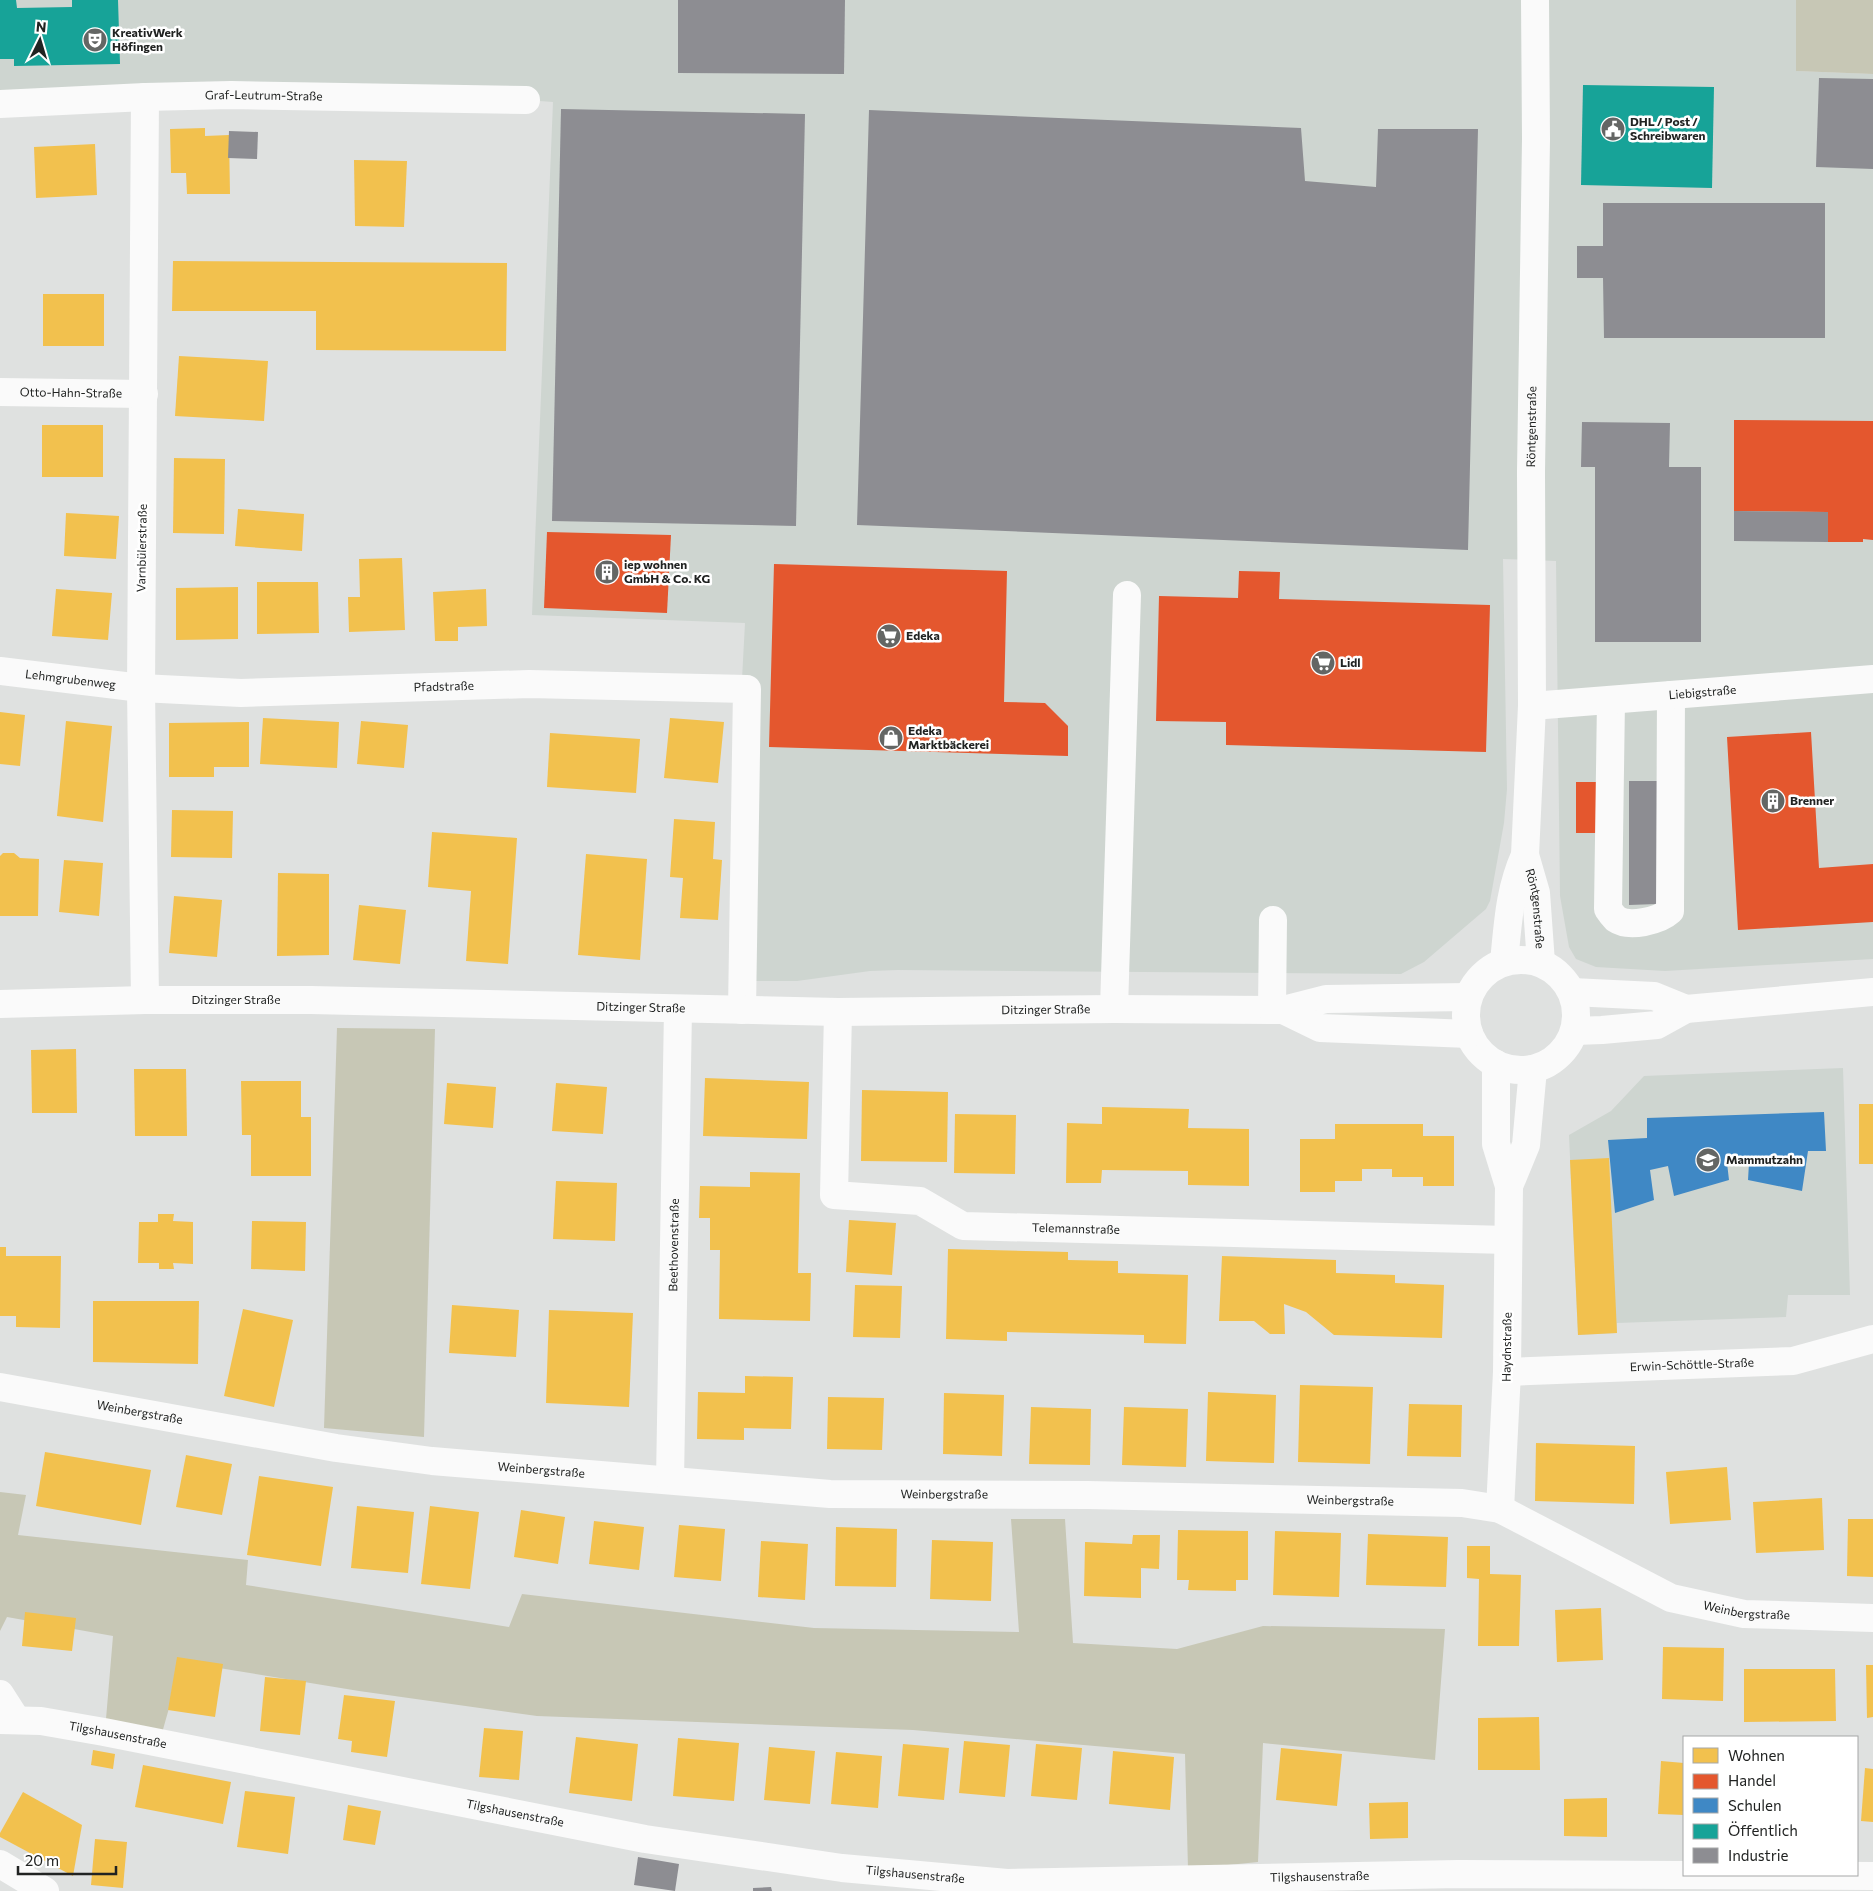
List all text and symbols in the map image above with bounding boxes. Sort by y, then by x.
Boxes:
north arrow [15,15,65,65]
text: N [35,18,47,35]
place label: KreativWerk Höfingen [112,25,183,53]
theatre icon: KreativWerk Höfingen [82,27,108,53]
street label: Graf-Leutrum-Straße [205,87,323,103]
place label: DHL / Post / Schreibwaren [1630,114,1706,142]
public building icon: DHL / Post / Schreibwaren [1600,116,1626,142]
street label: Otto-Hahn-Straße [20,384,122,400]
street label: Röntgenstraße [1523,386,1538,467]
street label: Varnbülerstraße [133,504,149,592]
place label: iep wohnen GmbH & Co. KG [624,557,711,585]
building icon: iep wohnen GmbH & Co. KG [594,559,620,585]
supermarket icon: Edeka [876,623,902,649]
place label: Edeka [906,628,940,642]
supermarket icon: Lidl [1310,650,1336,676]
place label: Lidl [1340,655,1361,669]
street label: Lehmgrubenweg [25,666,117,691]
street label: Pfadstraße [413,678,474,694]
street label: Liebigstraße [1668,682,1737,701]
place label: Edeka Marktbäckerei [908,723,989,751]
shop icon: Edeka Marktbäckerei [878,725,904,751]
building icon: Brenner [1760,788,1786,814]
place label: Brenner [1790,793,1834,807]
street label: Röntgenstraße [1523,867,1548,949]
street label: Ditzinger Straße [191,992,280,1006]
street label: Ditzinger Straße [596,998,686,1015]
street label: Ditzinger Straße [1001,1001,1090,1016]
school or university icon: Mammutzahn [1695,1147,1721,1173]
place label: Mammutzahn [1726,1152,1803,1166]
street label: Beethovenstraße [665,1198,681,1292]
street label: Telemannstraße [1032,1220,1120,1236]
street label: Haydnstraße [1498,1312,1514,1382]
street label: Erwin-Schöttle-Straße [1629,1355,1754,1373]
street label: Weinbergstraße [96,1397,184,1426]
street label: Weinbergstraße [497,1458,585,1480]
street label: Weinbergstraße [901,1486,988,1501]
street label: Weinbergstraße [1306,1492,1394,1508]
street label: Weinbergstraße [1702,1597,1790,1621]
street label: Tilgshausenstraße [68,1718,168,1750]
legend [1683,1736,1858,1876]
text: Wohnen [1728,1746,1785,1764]
text: Handel [1728,1771,1776,1789]
street label: Tilgshausenstraße [465,1796,565,1829]
text: Schulen [1728,1796,1782,1814]
text: Öffentlich [1728,1821,1798,1839]
scale bar [18,1844,115,1876]
text: Industrie [1728,1846,1789,1864]
text: 20 m [25,1851,59,1869]
street label: Tilgshausenstraße [865,1862,965,1885]
street label: Tilgshausenstraße [1270,1868,1369,1884]

